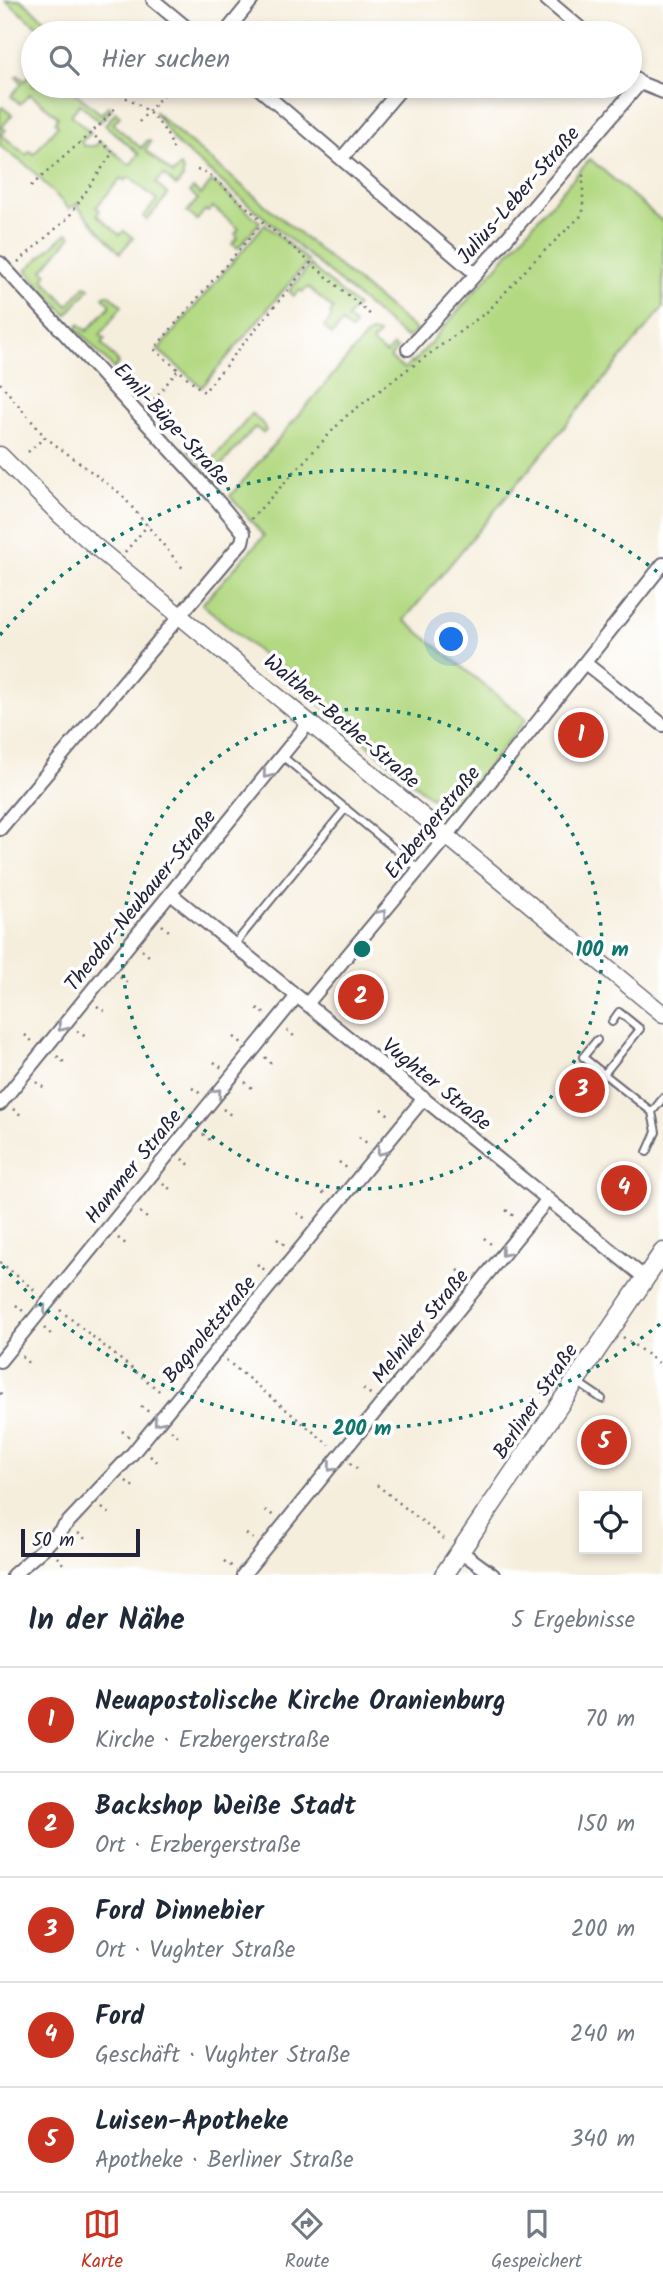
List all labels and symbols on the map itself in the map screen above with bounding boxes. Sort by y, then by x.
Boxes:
street label: Julius-Leber-Straße [449,119,589,273]
street label: Emil-Büge-Straße [105,356,238,495]
your location [434,622,468,656]
street label: Walther-Bothe-Straße [255,647,427,798]
pin: 1 [558,709,604,761]
street label: Erzbergerstraße [377,759,490,887]
one-way arrow [262,767,275,779]
street label: Theodor-Neubauer-Straße [57,802,226,999]
one-way arrow [374,909,386,922]
text: 100 m [575,934,629,967]
centre of rings [350,937,374,961]
pin: 2 [338,971,384,1023]
one-way arrow [58,1019,70,1032]
street label: Vughter Straße [374,1030,499,1140]
pin: 3 [559,1064,605,1116]
one-way arrow [209,1089,221,1102]
street label: Hammer Straße [77,1102,191,1232]
one-way arrow [376,1143,389,1155]
pin: 4 [601,1162,647,1214]
one-way arrow [501,1244,514,1256]
street label: Melniker Straße [364,1262,478,1392]
street label: Bagnoletstraße [155,1268,266,1391]
one-way arrow [34,1303,47,1315]
street label: Berliner Straße [485,1337,588,1467]
one-way arrow [154,1413,166,1426]
text: 200 m [332,1413,392,1446]
pin: 5 [581,1416,627,1468]
one-way arrow [327,1459,340,1471]
scale bar [21,1526,140,1558]

